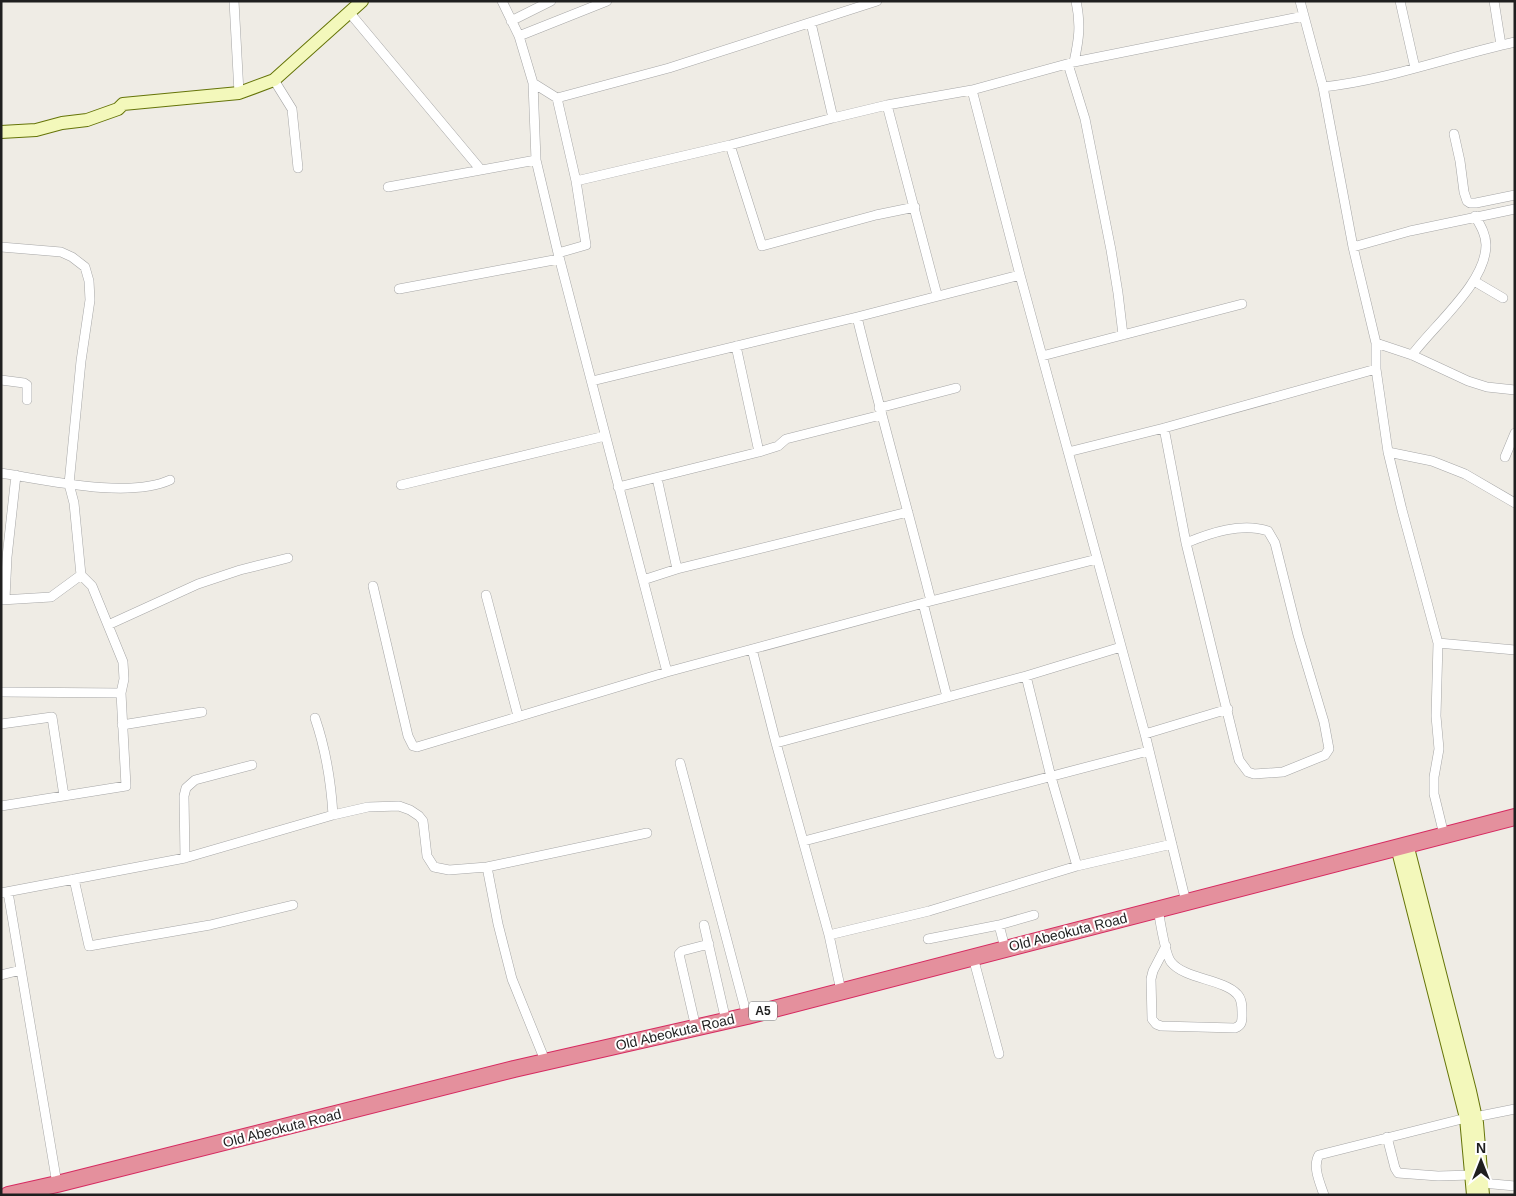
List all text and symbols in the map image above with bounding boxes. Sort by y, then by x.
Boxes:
street label: Old Abeokuta Road [1007,910,1129,954]
road number: A5 [749,1001,777,1020]
street label: Old Abeokuta Road [614,1011,736,1053]
street label: Old Abeokuta Road [221,1106,343,1150]
north arrow [1456,1136,1506,1186]
text: N [1476,1140,1486,1156]

